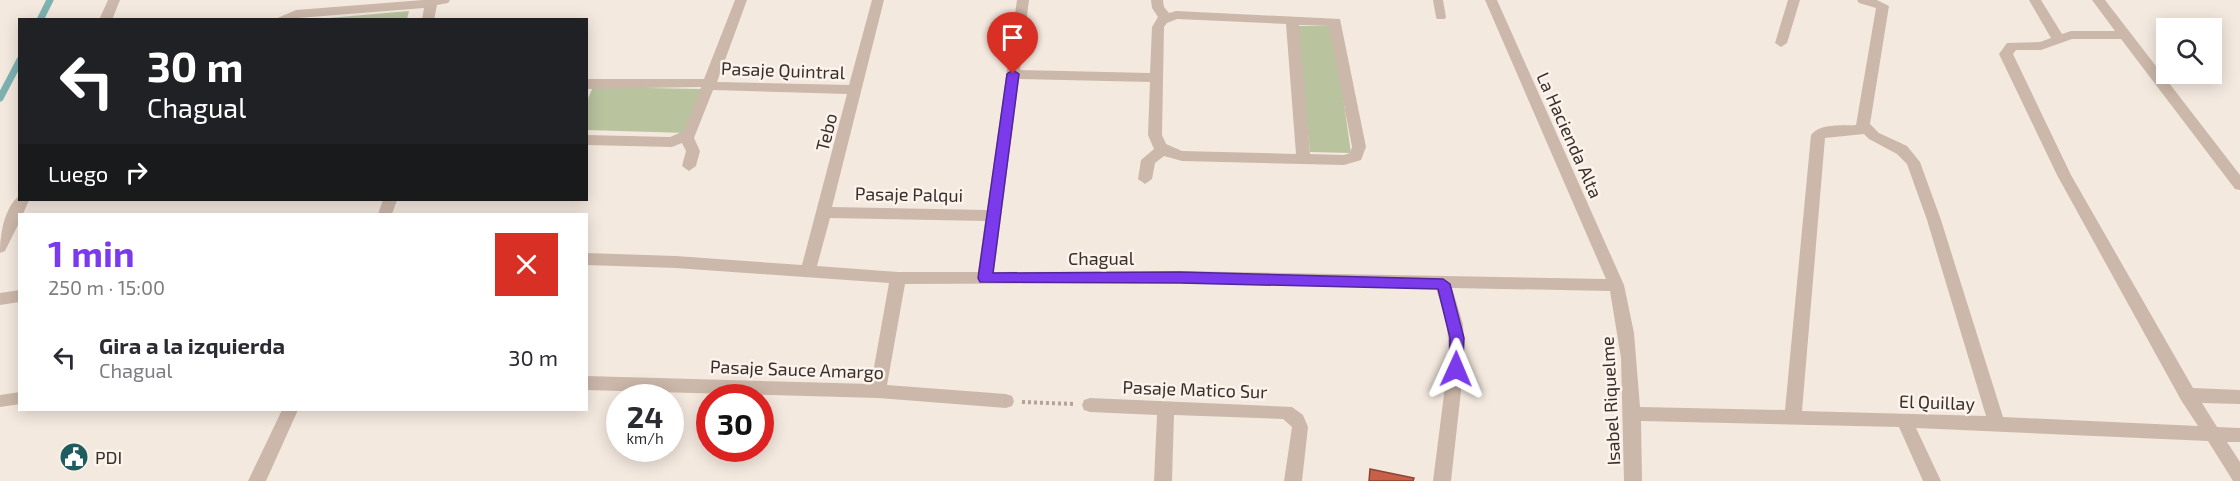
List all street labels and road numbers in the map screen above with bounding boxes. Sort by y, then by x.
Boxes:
street label: Pasaje Quintral [721,57,846,83]
street label: La Hacienda Alta [1532,69,1608,201]
street label: Tebo [811,111,841,153]
street label: Pasaje Palqui [855,182,963,206]
street label: Chagual [1068,247,1135,269]
street label: Isabel Riquelme [1596,336,1624,466]
street label: Pasaje Sauce Amargo [710,355,884,383]
street label: Pasaje Matico Sur [1122,375,1268,403]
street label: El Quillay [1899,390,1976,414]

